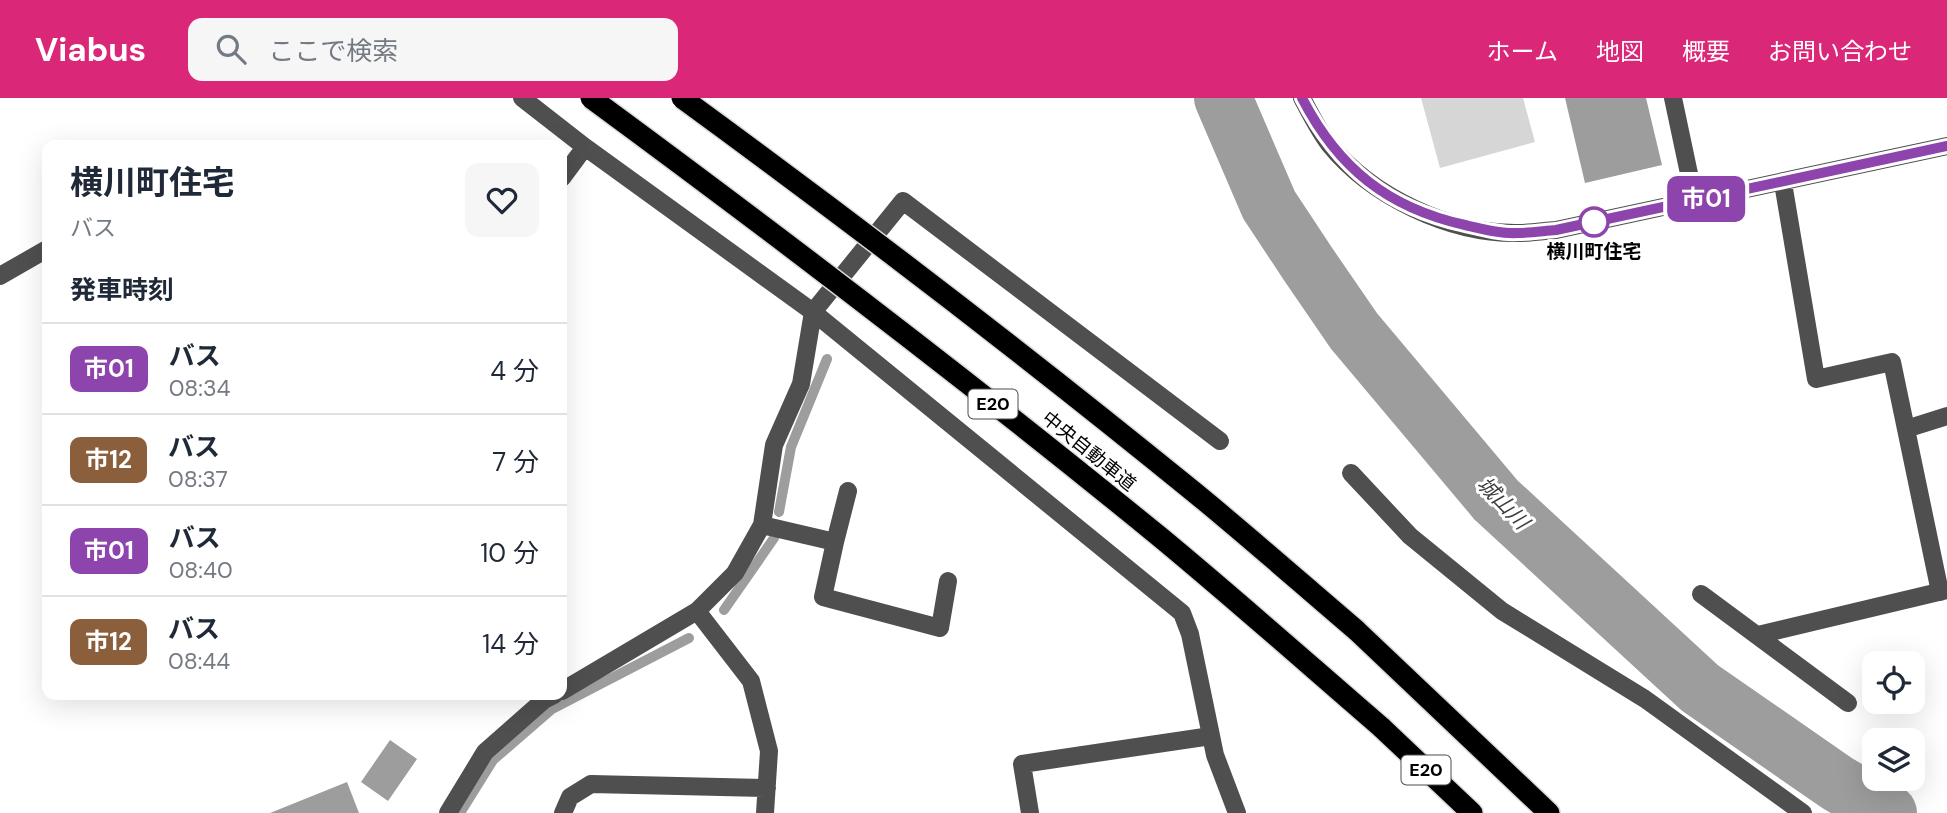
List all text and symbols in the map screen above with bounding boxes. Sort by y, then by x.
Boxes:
search box [188,18,678,81]
text: Viabus [35,28,146,71]
icon: search [212,30,250,68]
text: ここで検索 [268,34,398,68]
text: ホーム [1487,36,1558,67]
text: 地図 [1596,36,1644,67]
text: 概要 [1682,36,1730,67]
text: お問い合わせ [1768,36,1912,67]
text: 横川町住宅 [70,161,235,204]
button: heart [465,163,539,237]
line badge: 市01 [1666,176,1746,222]
text: 市01 [1681,183,1731,214]
marker: 横川町住宅 [1579,207,1609,237]
text: バス [70,213,116,243]
place label: 横川町住宅 [1546,239,1642,264]
text: 発車時刻 [70,273,174,307]
text: バス [169,339,221,373]
text: 市01 [84,353,134,384]
text: 4 分 [490,354,539,388]
text: 08:34 [169,373,231,403]
road number: E20 [968,390,1018,418]
street label: 中央自動車道 [1037,405,1141,497]
text: バス [168,430,220,464]
text: 市12 [85,444,132,475]
text: 7 分 [492,445,539,479]
text: 08:37 [168,464,228,494]
water label: 城山川 [1471,471,1536,537]
text: バス [169,521,221,555]
text: 市01 [84,535,134,566]
text: 10 分 [480,536,539,570]
text: 08:40 [169,555,233,585]
text: バス [168,612,220,646]
text: 市12 [85,626,132,657]
text: 14 分 [482,627,539,661]
text: 08:44 [168,646,230,676]
map controls [1862,651,1925,791]
button: locate [1862,651,1925,714]
button: layers [1862,728,1925,791]
road number: E20 [1402,756,1450,784]

